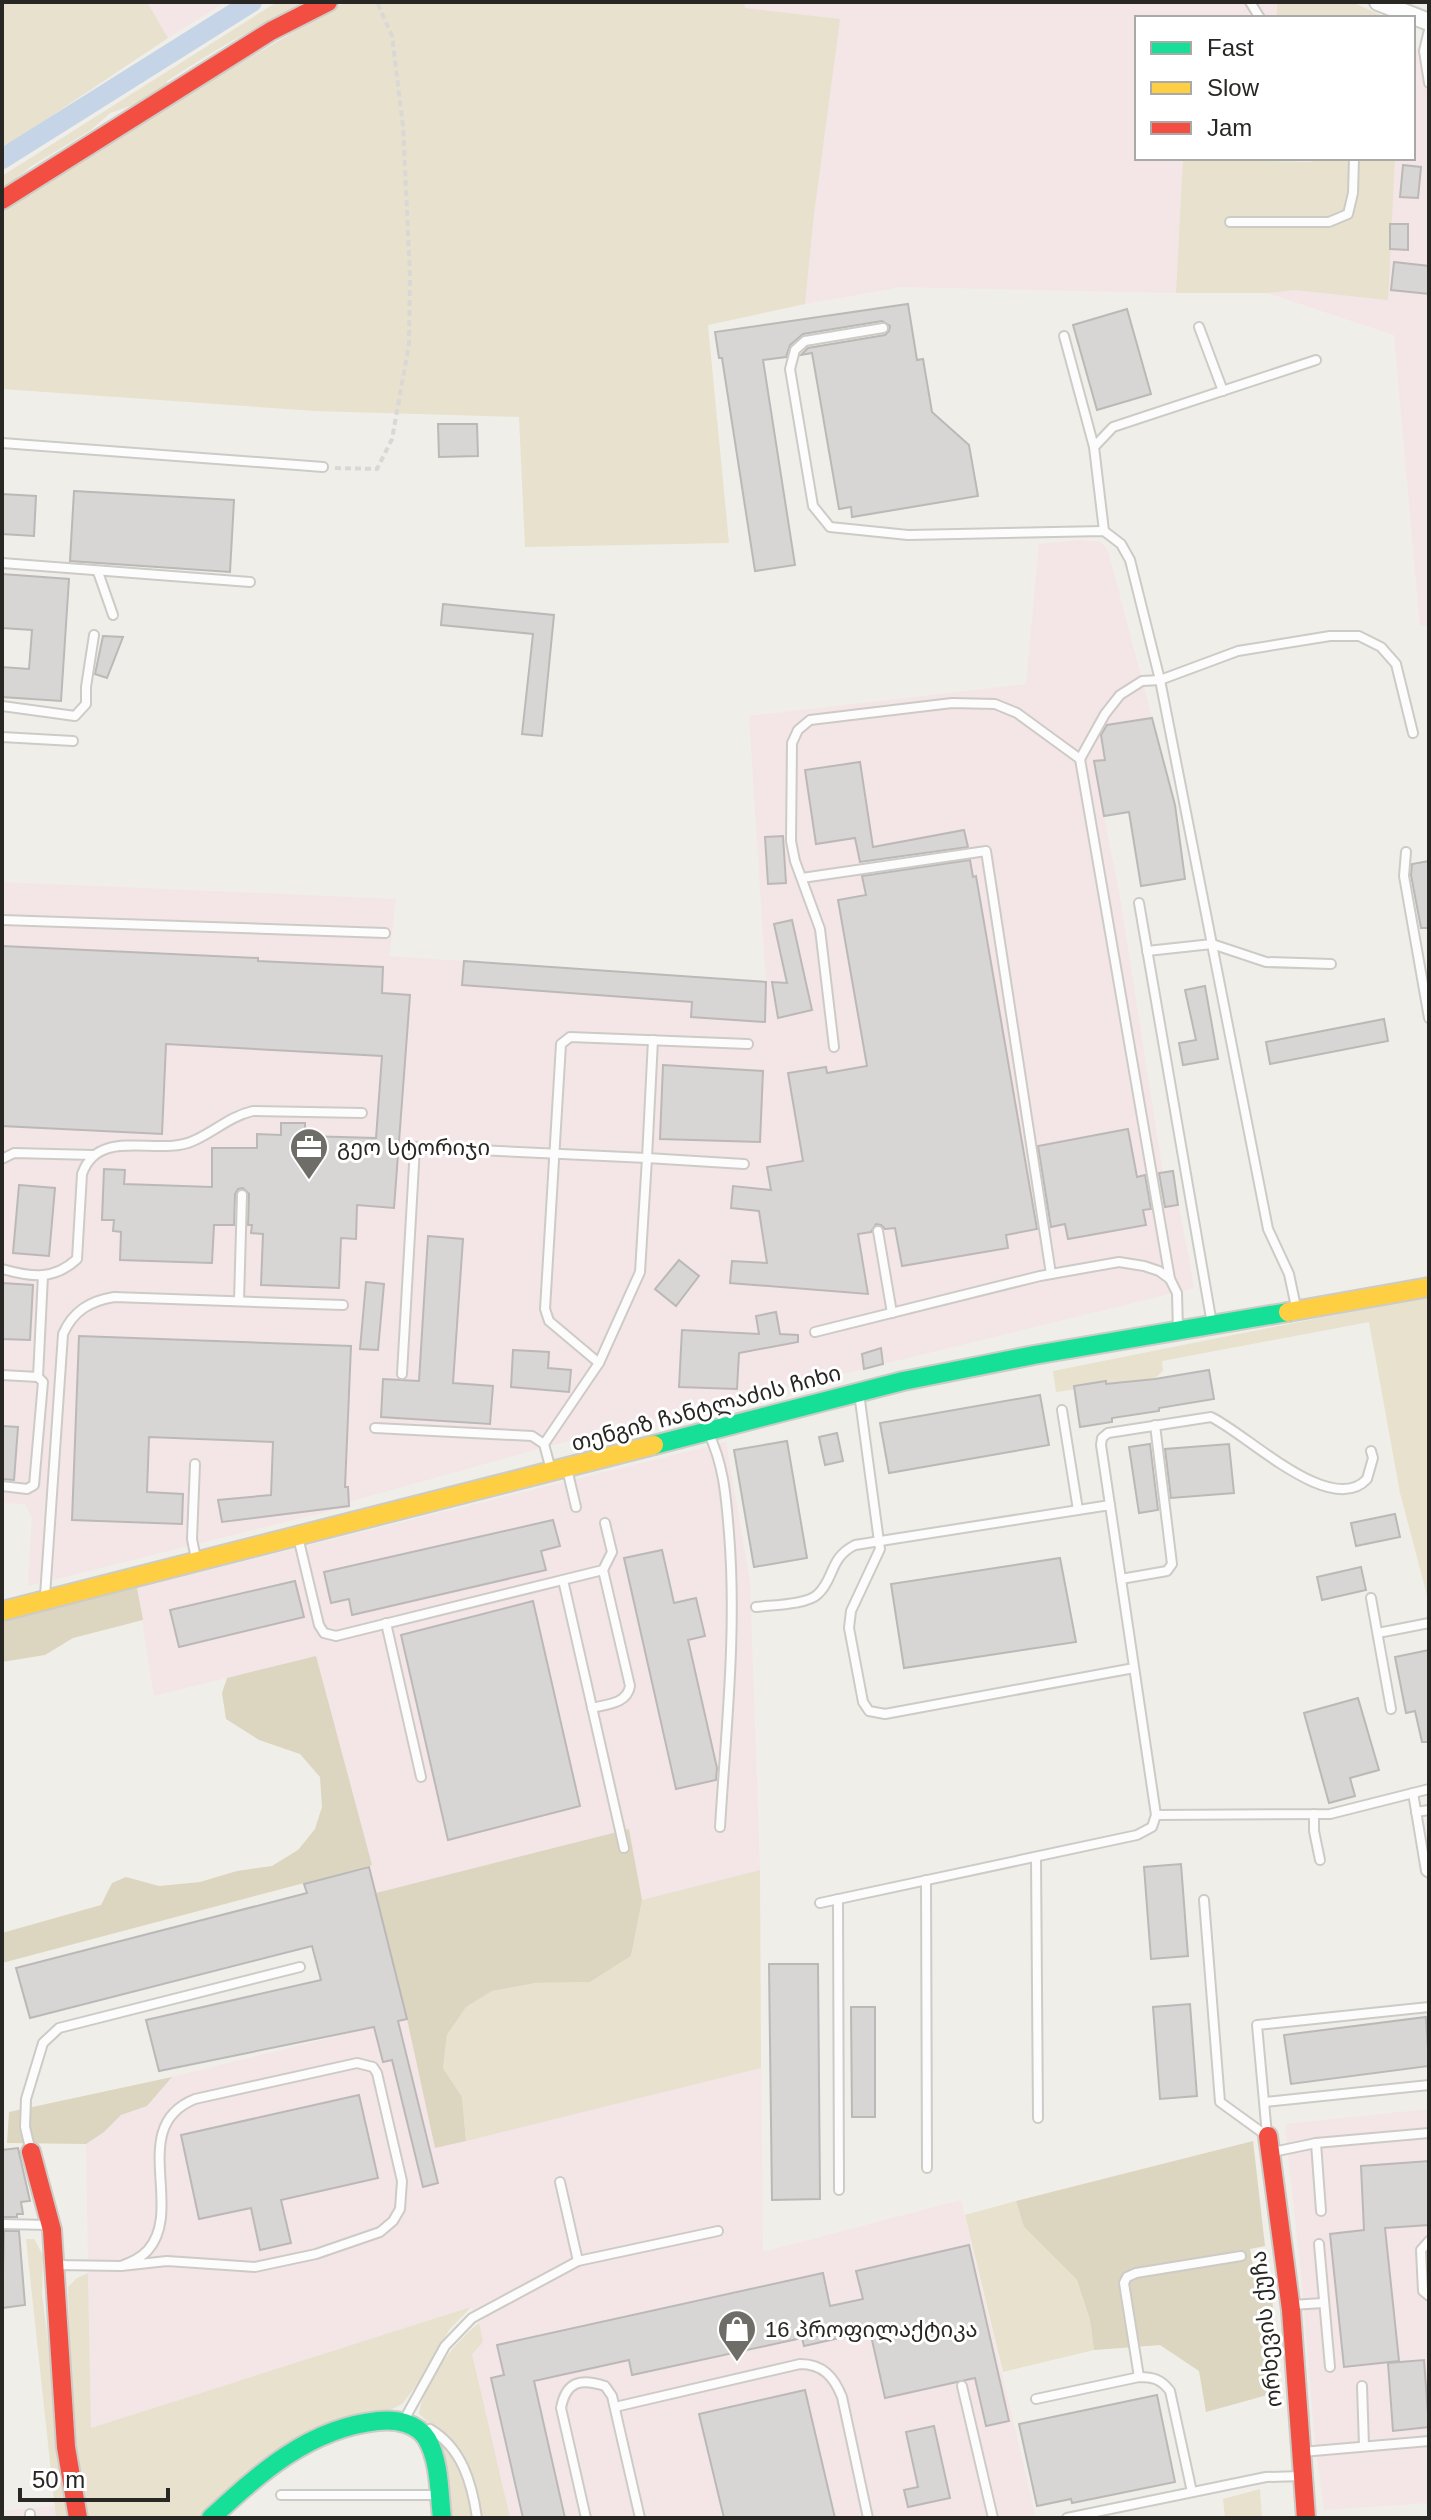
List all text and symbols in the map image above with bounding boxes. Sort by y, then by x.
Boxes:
legend [1135,16,1415,160]
text: Fast [1207,34,1254,61]
text: Slow [1207,74,1260,101]
text: Jam [1207,114,1252,141]
office icon: გეო სტორიჯი [288,1126,330,1181]
place label: გეო სტორიჯი [337,1135,490,1160]
street label: თენგიზ ჩანტლაძის ჩიხი [569,1360,844,1457]
street label: ორხევის ქუჩა [1245,2249,1287,2409]
shop icon: 16 პროფილაქტიკა [716,2308,758,2363]
place label: 16 პროფილაქტიკა [765,2317,978,2343]
scale bar [20,2452,168,2502]
text: 50 m [32,2466,85,2493]

